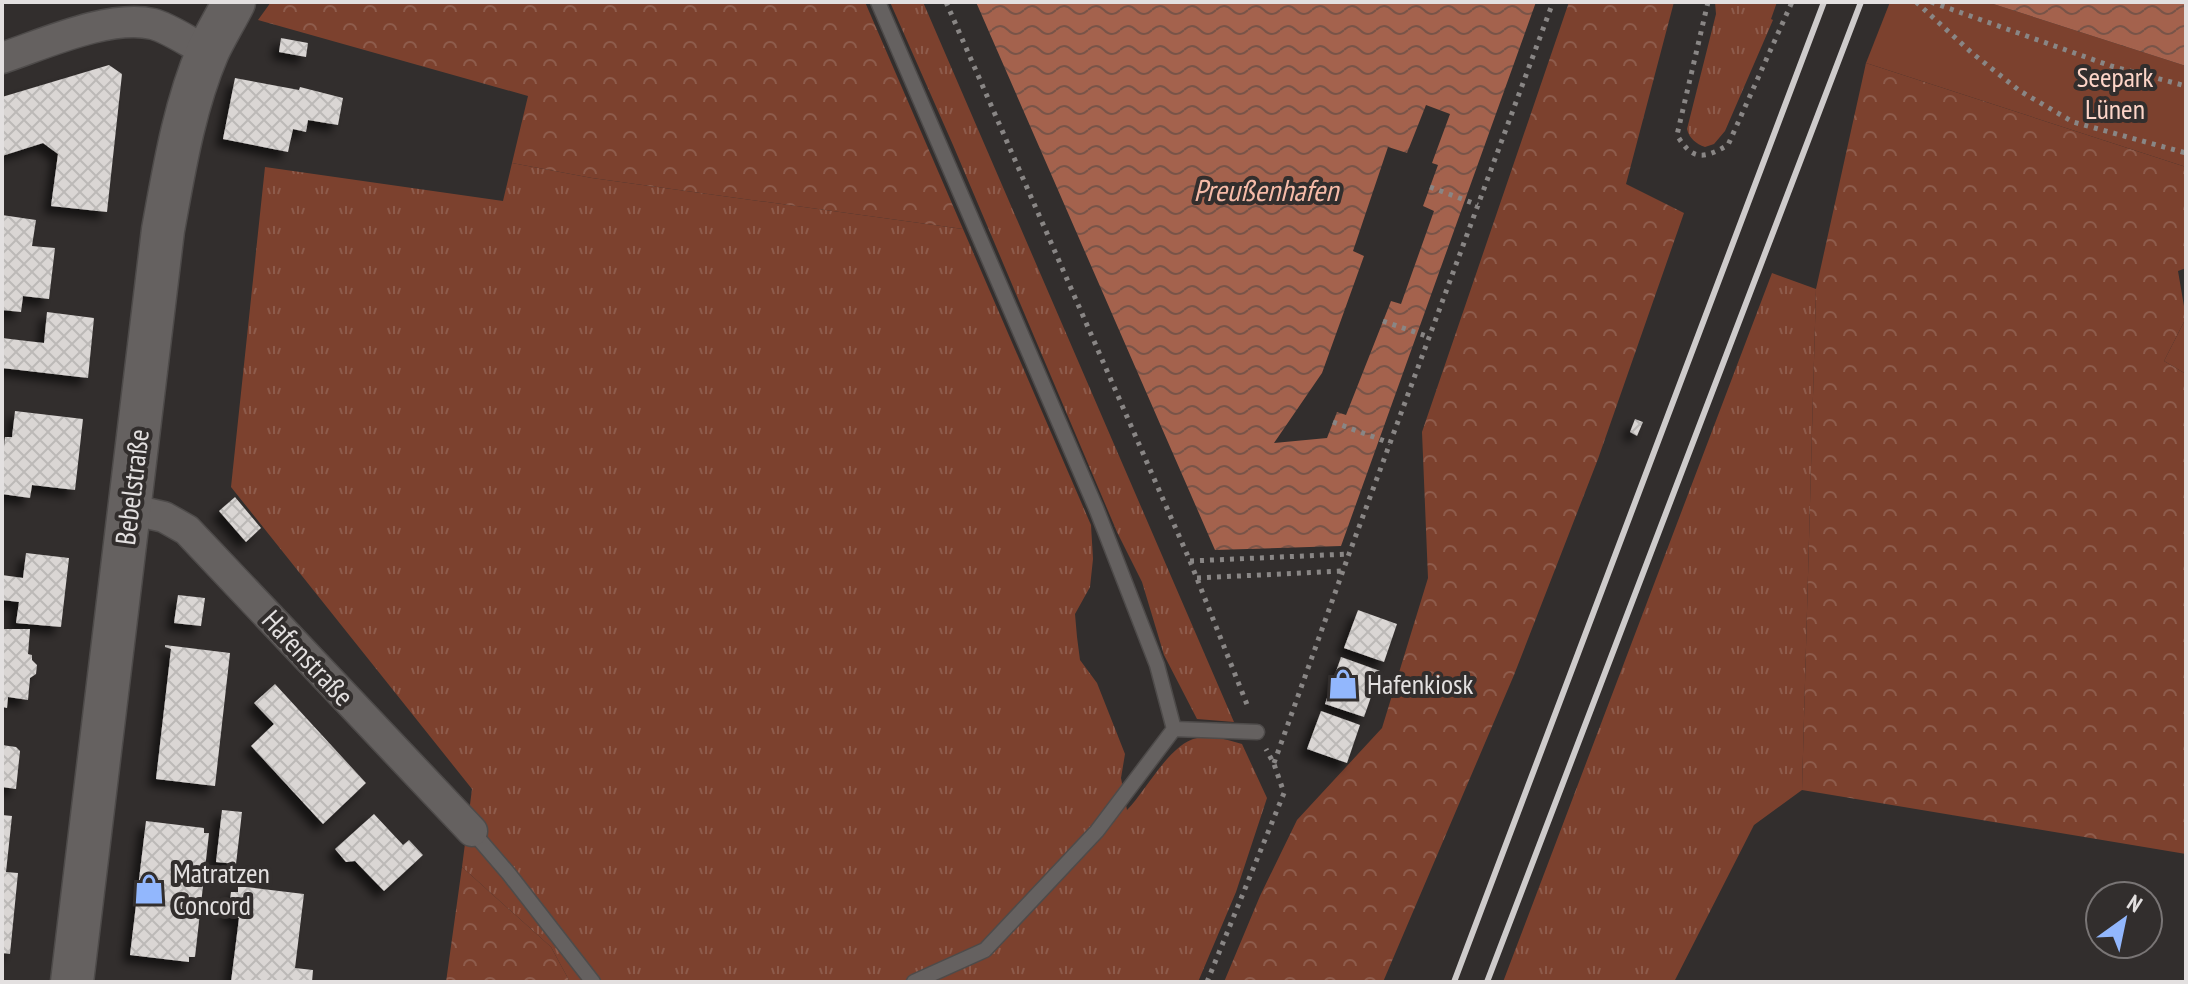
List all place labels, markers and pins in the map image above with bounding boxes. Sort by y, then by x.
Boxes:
place label: Hafenkiosk [1367,665,1474,702]
shop icon: Hafenkiosk [1326,667,1360,701]
place label: Matratzen Concord [173,854,270,923]
shop icon: Matratzen Concord [132,872,166,906]

